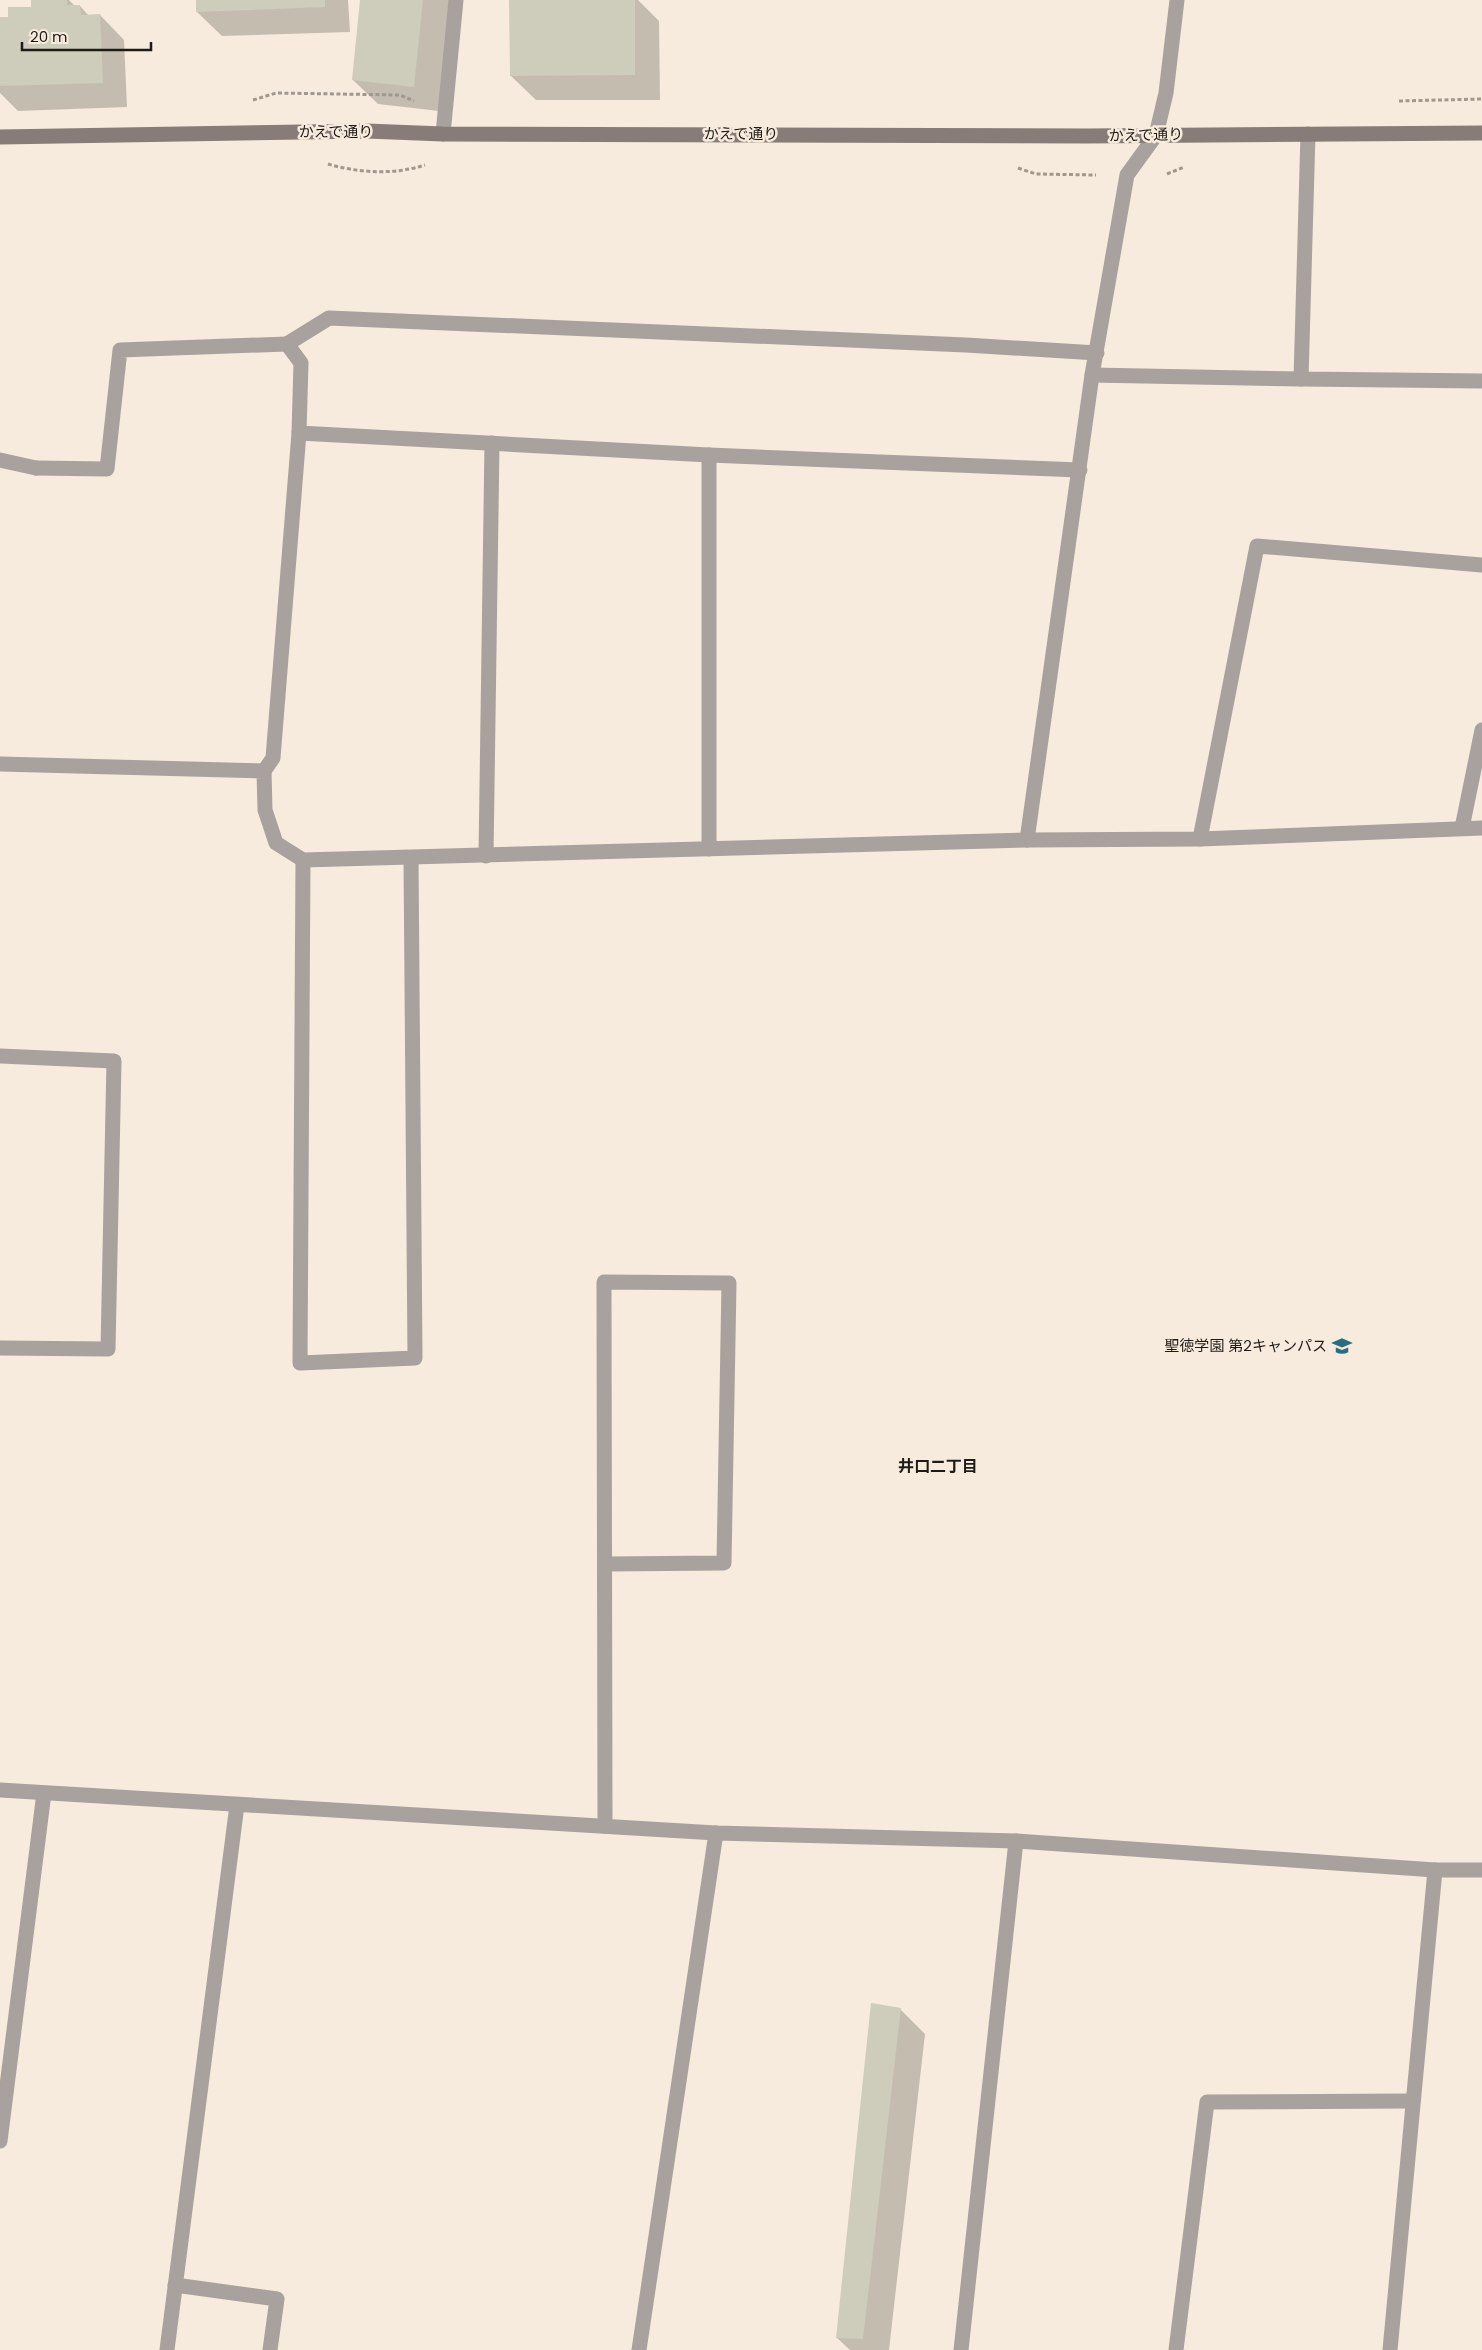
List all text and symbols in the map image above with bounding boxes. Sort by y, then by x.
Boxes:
scale bar [22,20,151,52]
text: 20 m [30,26,68,47]
street label: かえで通り [299,121,373,142]
street label: かえで通り [704,123,778,144]
street label: かえで通り [1109,123,1183,146]
place label: 聖徳学園 第2キャンパス [1164,1335,1327,1356]
school or university icon: 聖徳学園 第2キャンパス [1331,1335,1353,1357]
district label: 井口二丁目 [898,1455,978,1478]

